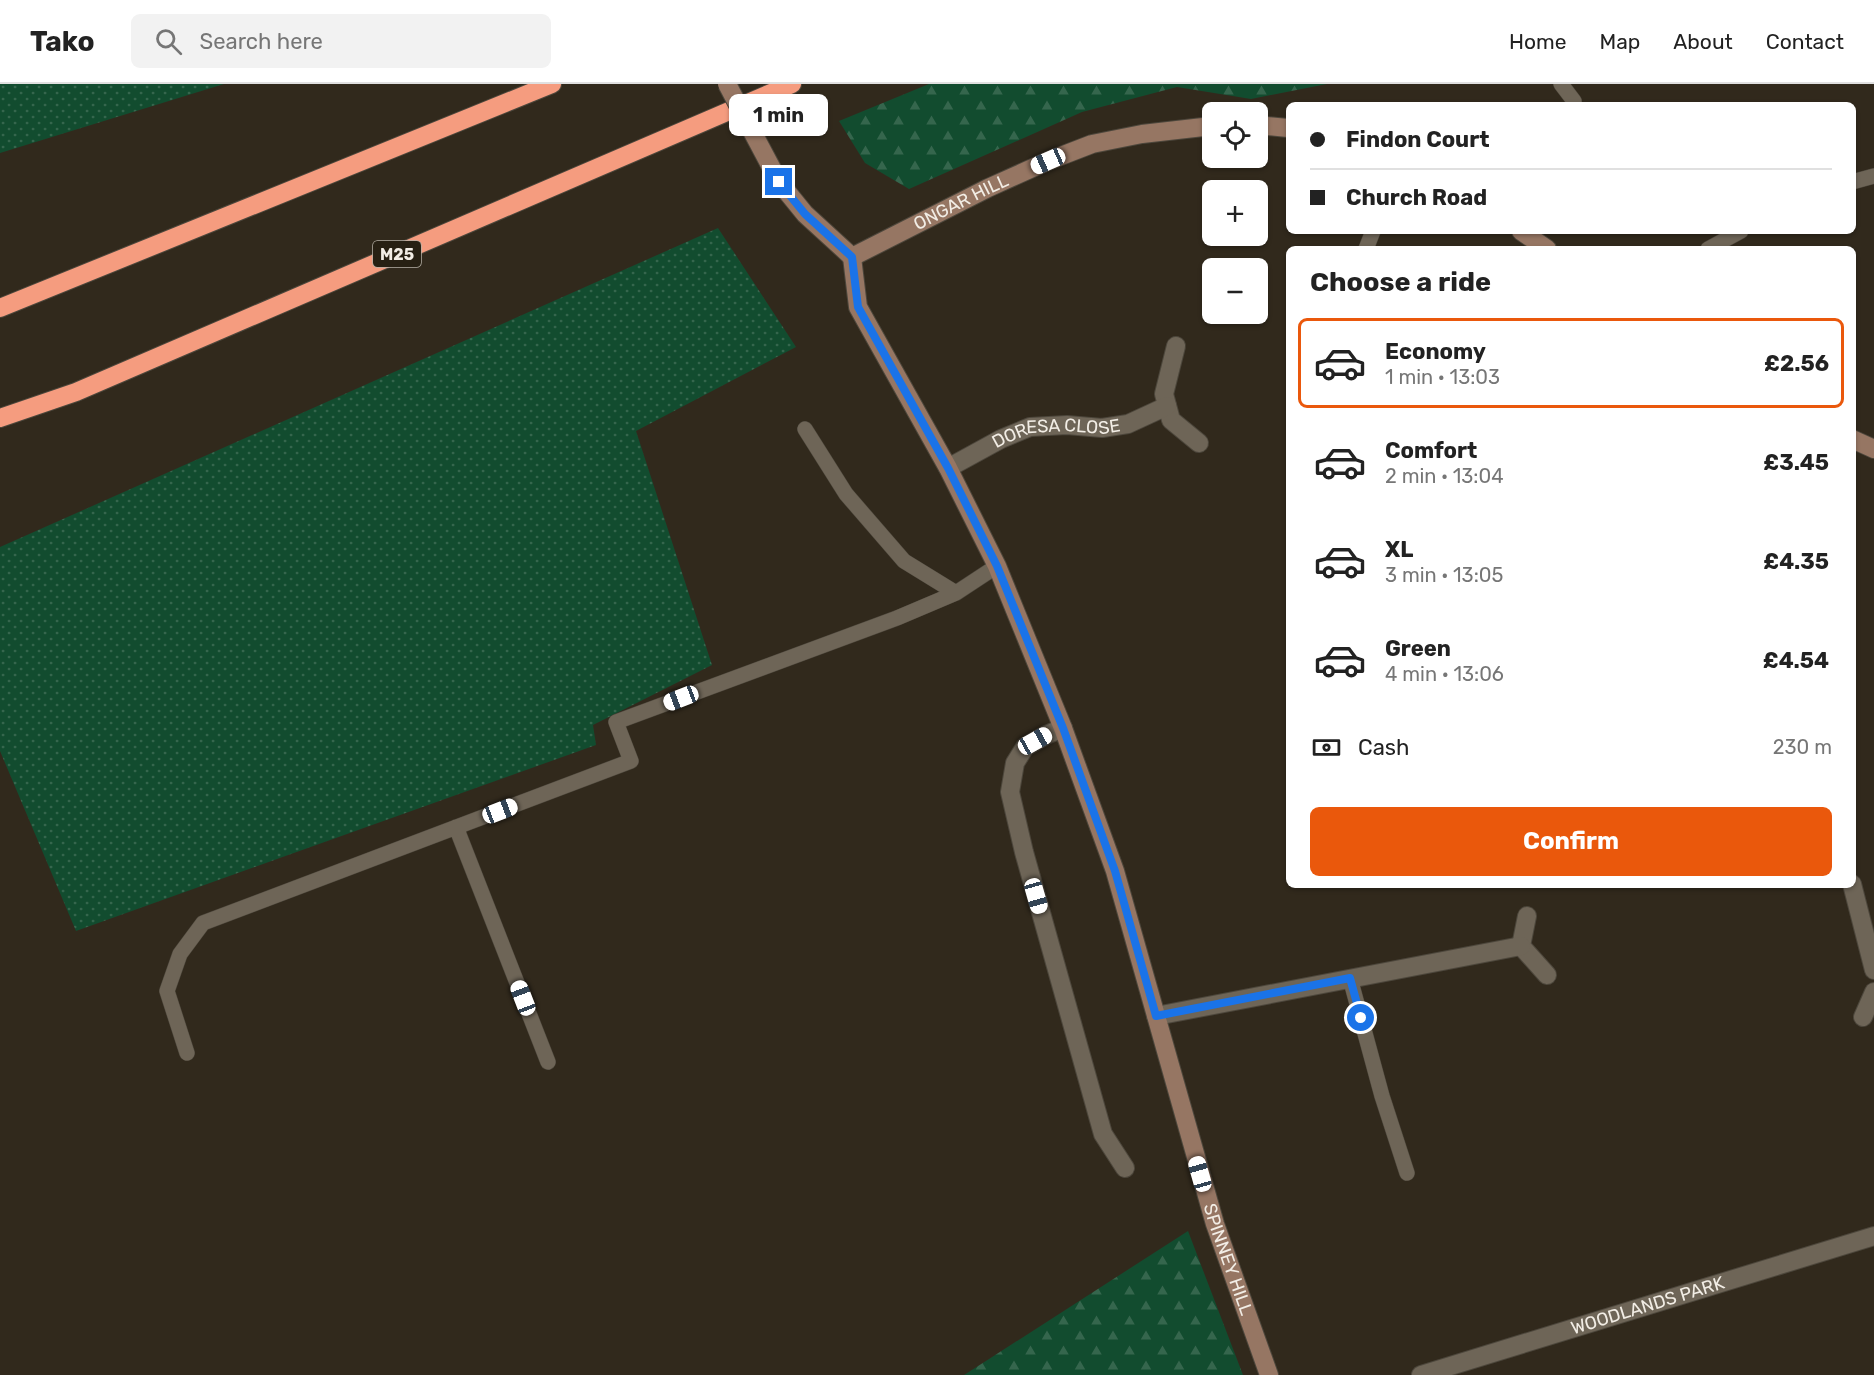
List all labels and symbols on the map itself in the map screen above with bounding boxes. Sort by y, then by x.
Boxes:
callout: 1 min [730,95,828,137]
car [1028,145,1068,177]
route end [765,168,792,195]
street label: ONGAR HILL [910,169,1012,235]
road number: M25 [373,241,421,267]
street label: DORESA CLOSE [988,414,1122,453]
car [661,683,701,713]
car [1015,724,1055,758]
car [480,796,520,826]
car [1022,876,1050,916]
car [508,978,538,1018]
route start [1347,1004,1374,1031]
car [1186,1154,1214,1194]
street label: SPINNEY HILL [1199,1201,1258,1318]
street label: WOODLANDS PARK [1568,1272,1727,1339]

